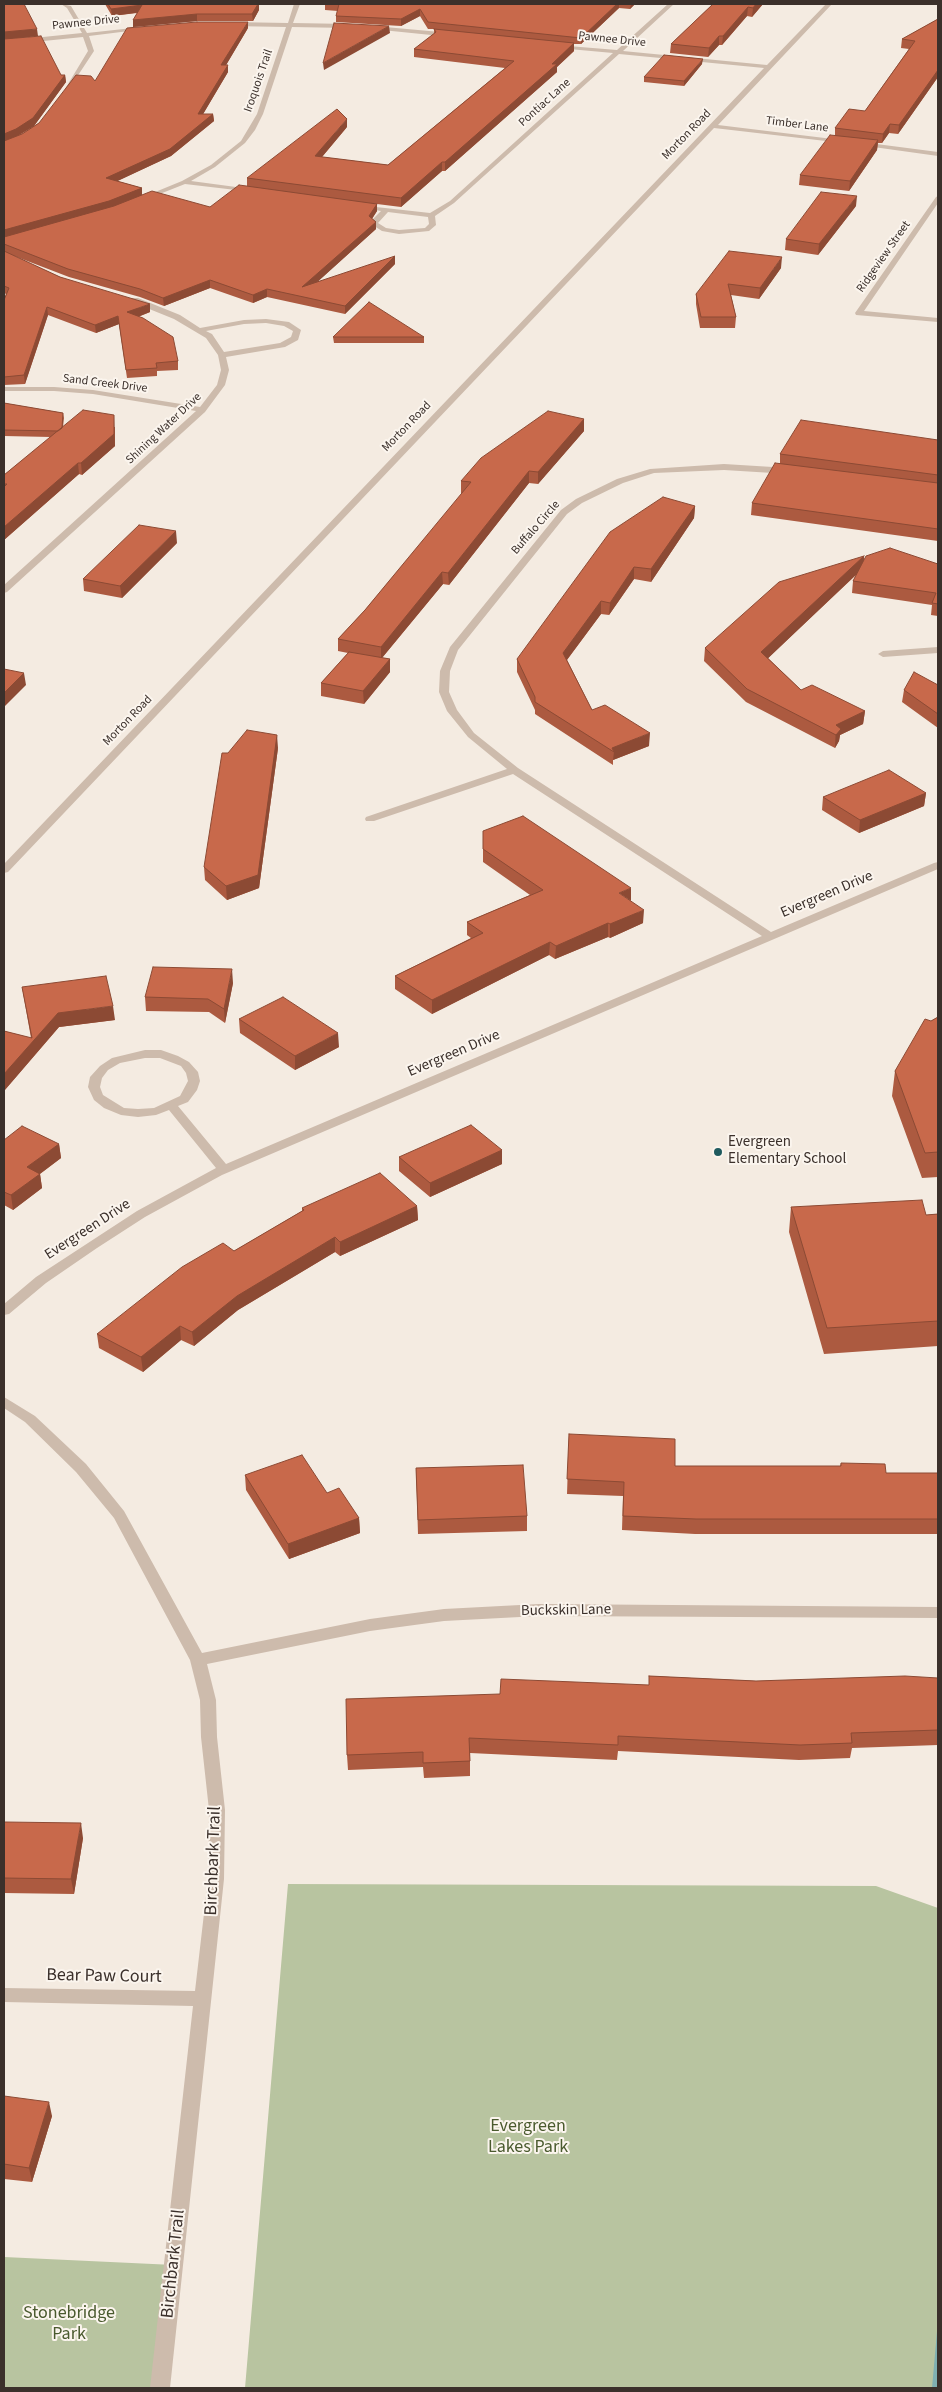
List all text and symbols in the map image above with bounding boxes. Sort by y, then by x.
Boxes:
street label: Pawnee Drive [52,12,120,34]
street label: Pawnee Drive [578,29,646,51]
street label: Iroquois Trail [242,48,276,114]
street label: Pontiac Lane [516,76,574,130]
street label: Morton Road [659,107,715,163]
street label: Timber Lane [765,114,829,136]
street label: Ridgeview Street [854,218,914,296]
street label: Sand Creek Drive [62,372,148,396]
street label: Shining Water Drive [123,390,205,468]
street label: Morton Road [379,399,435,455]
street label: Buffalo Circle [509,498,563,558]
street label: Morton Road [100,693,156,749]
street label: Evergreen Drive [778,867,876,923]
street label: Evergreen Drive [405,1026,503,1082]
place label: Evergreen Elementary School [728,1134,846,1169]
marker: Evergreen Elementary School [712,1146,724,1158]
street label: Evergreen Drive [42,1196,134,1264]
street label: Buckskin Lane [521,1601,611,1621]
street label: Birchbark Trail [201,1806,227,1916]
street label: Bear Paw Court [46,1965,162,1989]
park label: Evergreen Lakes Park [488,2116,568,2158]
street label: Birchbark Trail [158,2209,190,2319]
park label: Stonebridge Park [23,2303,115,2346]

